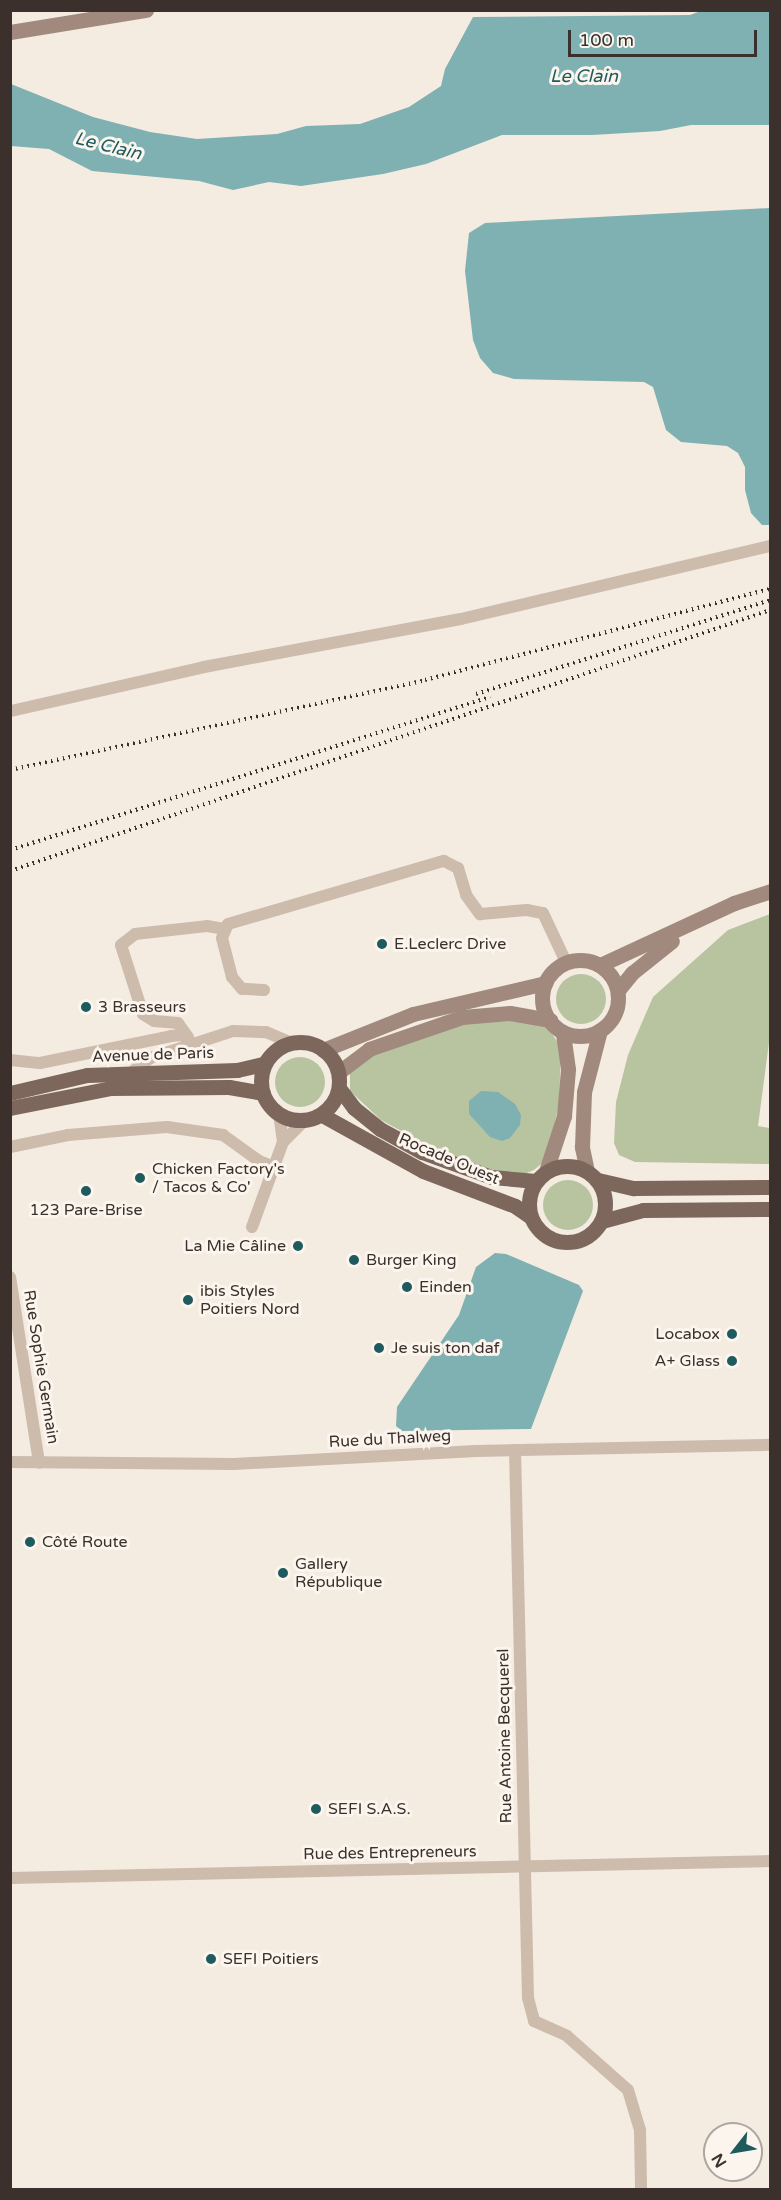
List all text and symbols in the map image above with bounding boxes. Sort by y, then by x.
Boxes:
scale bar [571,18,760,56]
text: 100 m [579,29,634,51]
water label: Le Clain [550,65,618,87]
water label: Le Clain [73,127,143,165]
place label: E.Leclerc Drive [394,934,506,954]
marker: E.Leclerc Drive [375,937,389,951]
place label: 3 Brasseurs [98,997,186,1017]
marker: 3 Brasseurs [79,1000,93,1014]
street label: Avenue de Paris [92,1043,214,1067]
street label: Rocade Ouest [396,1129,502,1189]
place label: Chicken Factory's / Tacos & Co' [152,1159,285,1197]
marker: Chicken Factory's / Tacos & Co' [133,1171,147,1185]
marker: 123 Pare-Brise [79,1184,93,1198]
place label: 123 Pare-Brise [30,1200,142,1220]
place label: La Mie Câline [184,1236,286,1256]
marker: La Mie Câline [291,1239,305,1253]
place label: Burger King [366,1250,457,1270]
marker: Burger King [347,1253,361,1267]
place label: Einden [419,1277,472,1297]
marker: Einden [400,1280,414,1294]
place label: ibis Styles Poitiers Nord [200,1281,300,1319]
street label: Rue Sophie Germain [19,1289,63,1445]
marker: ibis Styles Poitiers Nord [181,1293,195,1307]
place label: Locabox [655,1324,720,1344]
marker: Locabox [725,1327,739,1341]
place label: Je suis ton daf [391,1338,500,1358]
marker: Je suis ton daf [372,1341,386,1355]
place label: A+ Glass [654,1351,720,1371]
marker: A+ Glass [725,1354,739,1368]
street label: Rue du Thalweg [328,1426,452,1452]
place label: Côté Route [42,1532,128,1552]
marker: Côté Route [23,1535,37,1549]
place label: Gallery République [295,1554,382,1592]
marker: Gallery République [276,1566,290,1580]
street label: Rue Antoine Becquerel [494,1648,516,1824]
place label: SEFI S.A.S. [328,1799,411,1819]
marker: SEFI S.A.S. [309,1802,323,1816]
street label: Rue des Entrepreneurs [303,1842,477,1864]
place label: SEFI Poitiers [223,1949,319,1969]
marker: SEFI Poitiers [204,1952,218,1966]
north arrow [703,2122,763,2182]
text: N [707,2150,731,2171]

